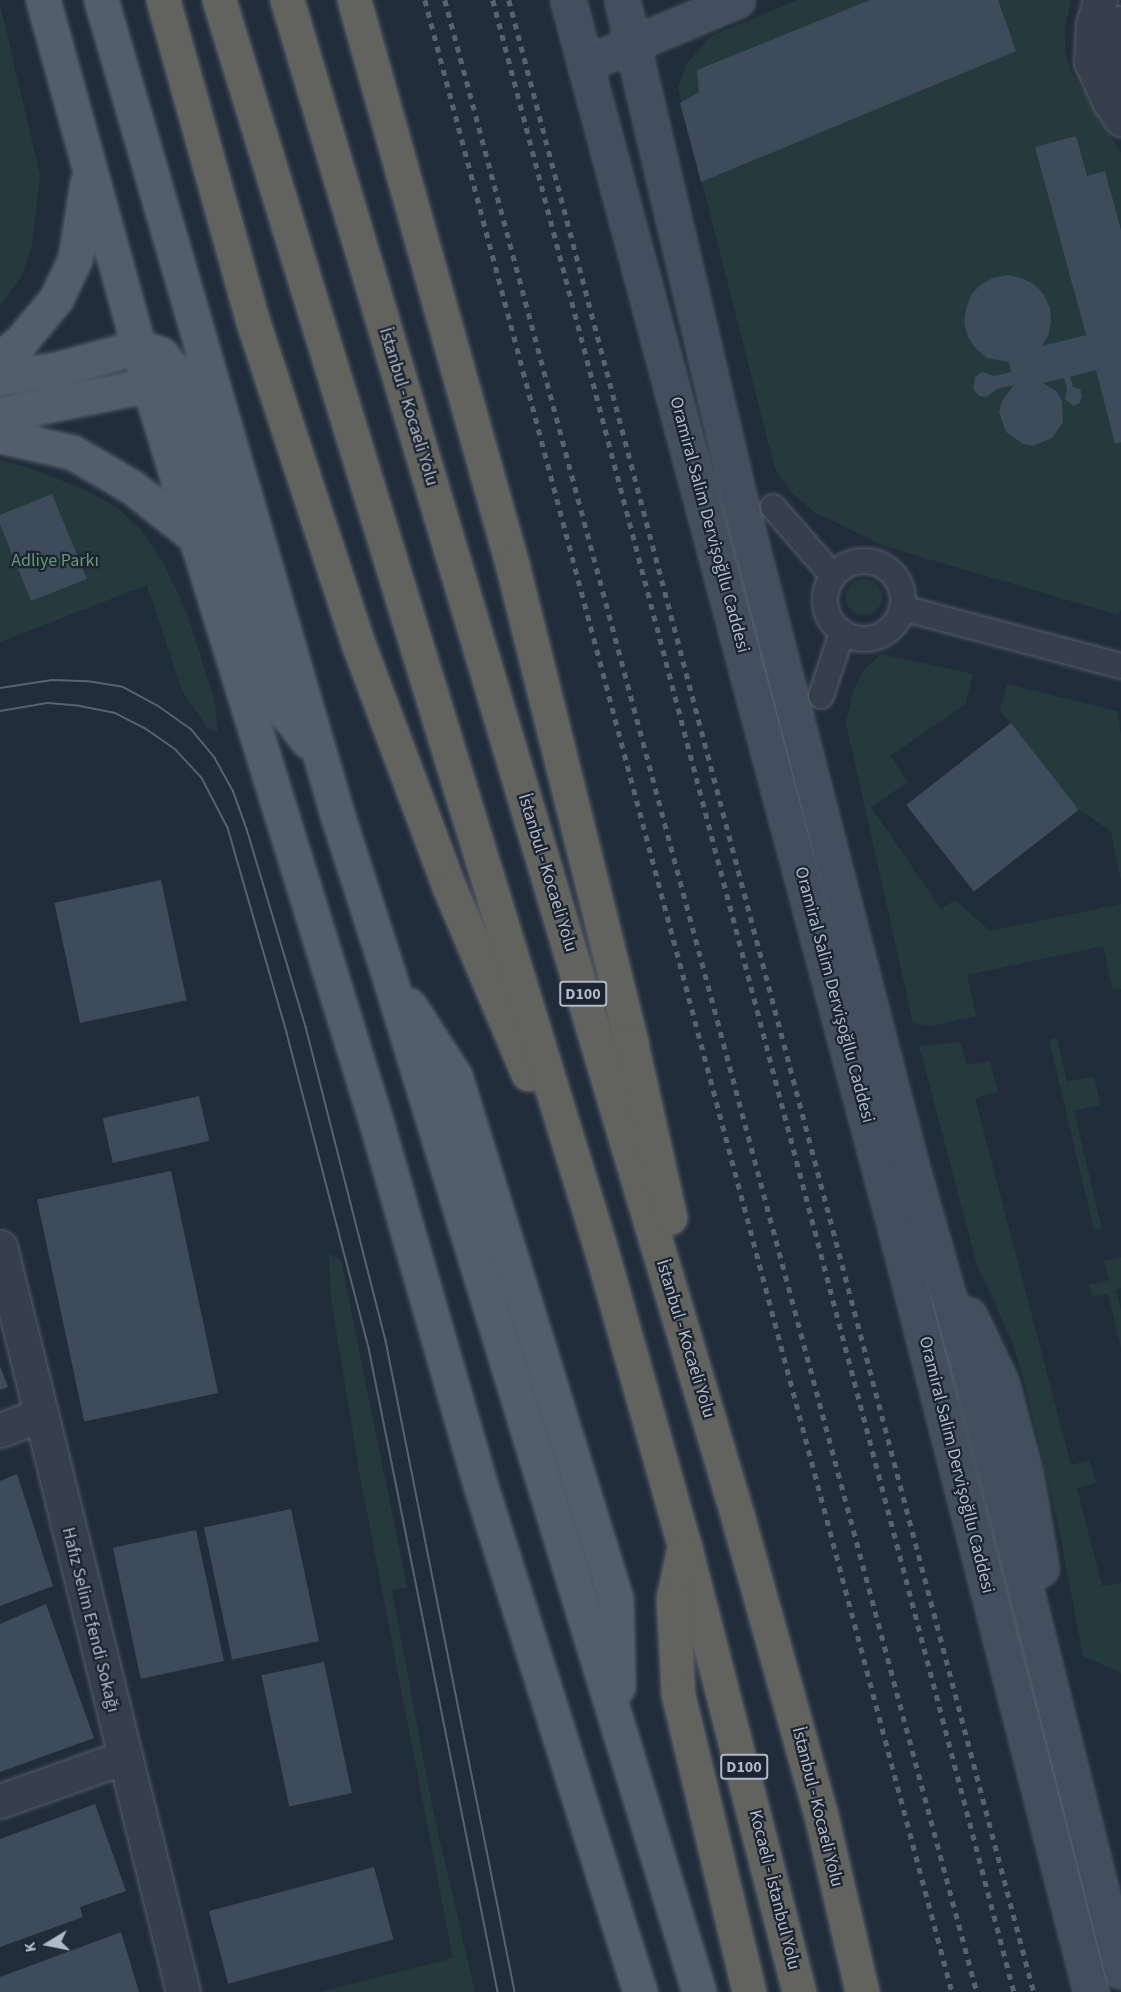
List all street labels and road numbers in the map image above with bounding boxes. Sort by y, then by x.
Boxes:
street label: İstanbul - Kocaeli Yolu [374,325,442,489]
street label: Oramiral Salim Dervişoğllu Caddesi [664,395,754,655]
street label: İstanbul - Kocaeli Yolu [513,791,581,955]
street label: Oramiral Salim Dervişoğllu Caddesi [789,865,879,1125]
road number: D100 [559,981,607,1007]
street label: İstanbul - Kocaeli Yolu [651,1257,719,1421]
street label: Oramiral Salim Dervişoğllu Caddesi [914,1334,998,1596]
street label: Hafız Selim Efendi Sokağı [57,1525,123,1715]
street label: İstanbul - Kocaeli Yolu [787,1725,847,1889]
road number: D100 [720,1754,768,1780]
street label: Kocaeli - İstanbul Yolu [744,1808,804,1972]

